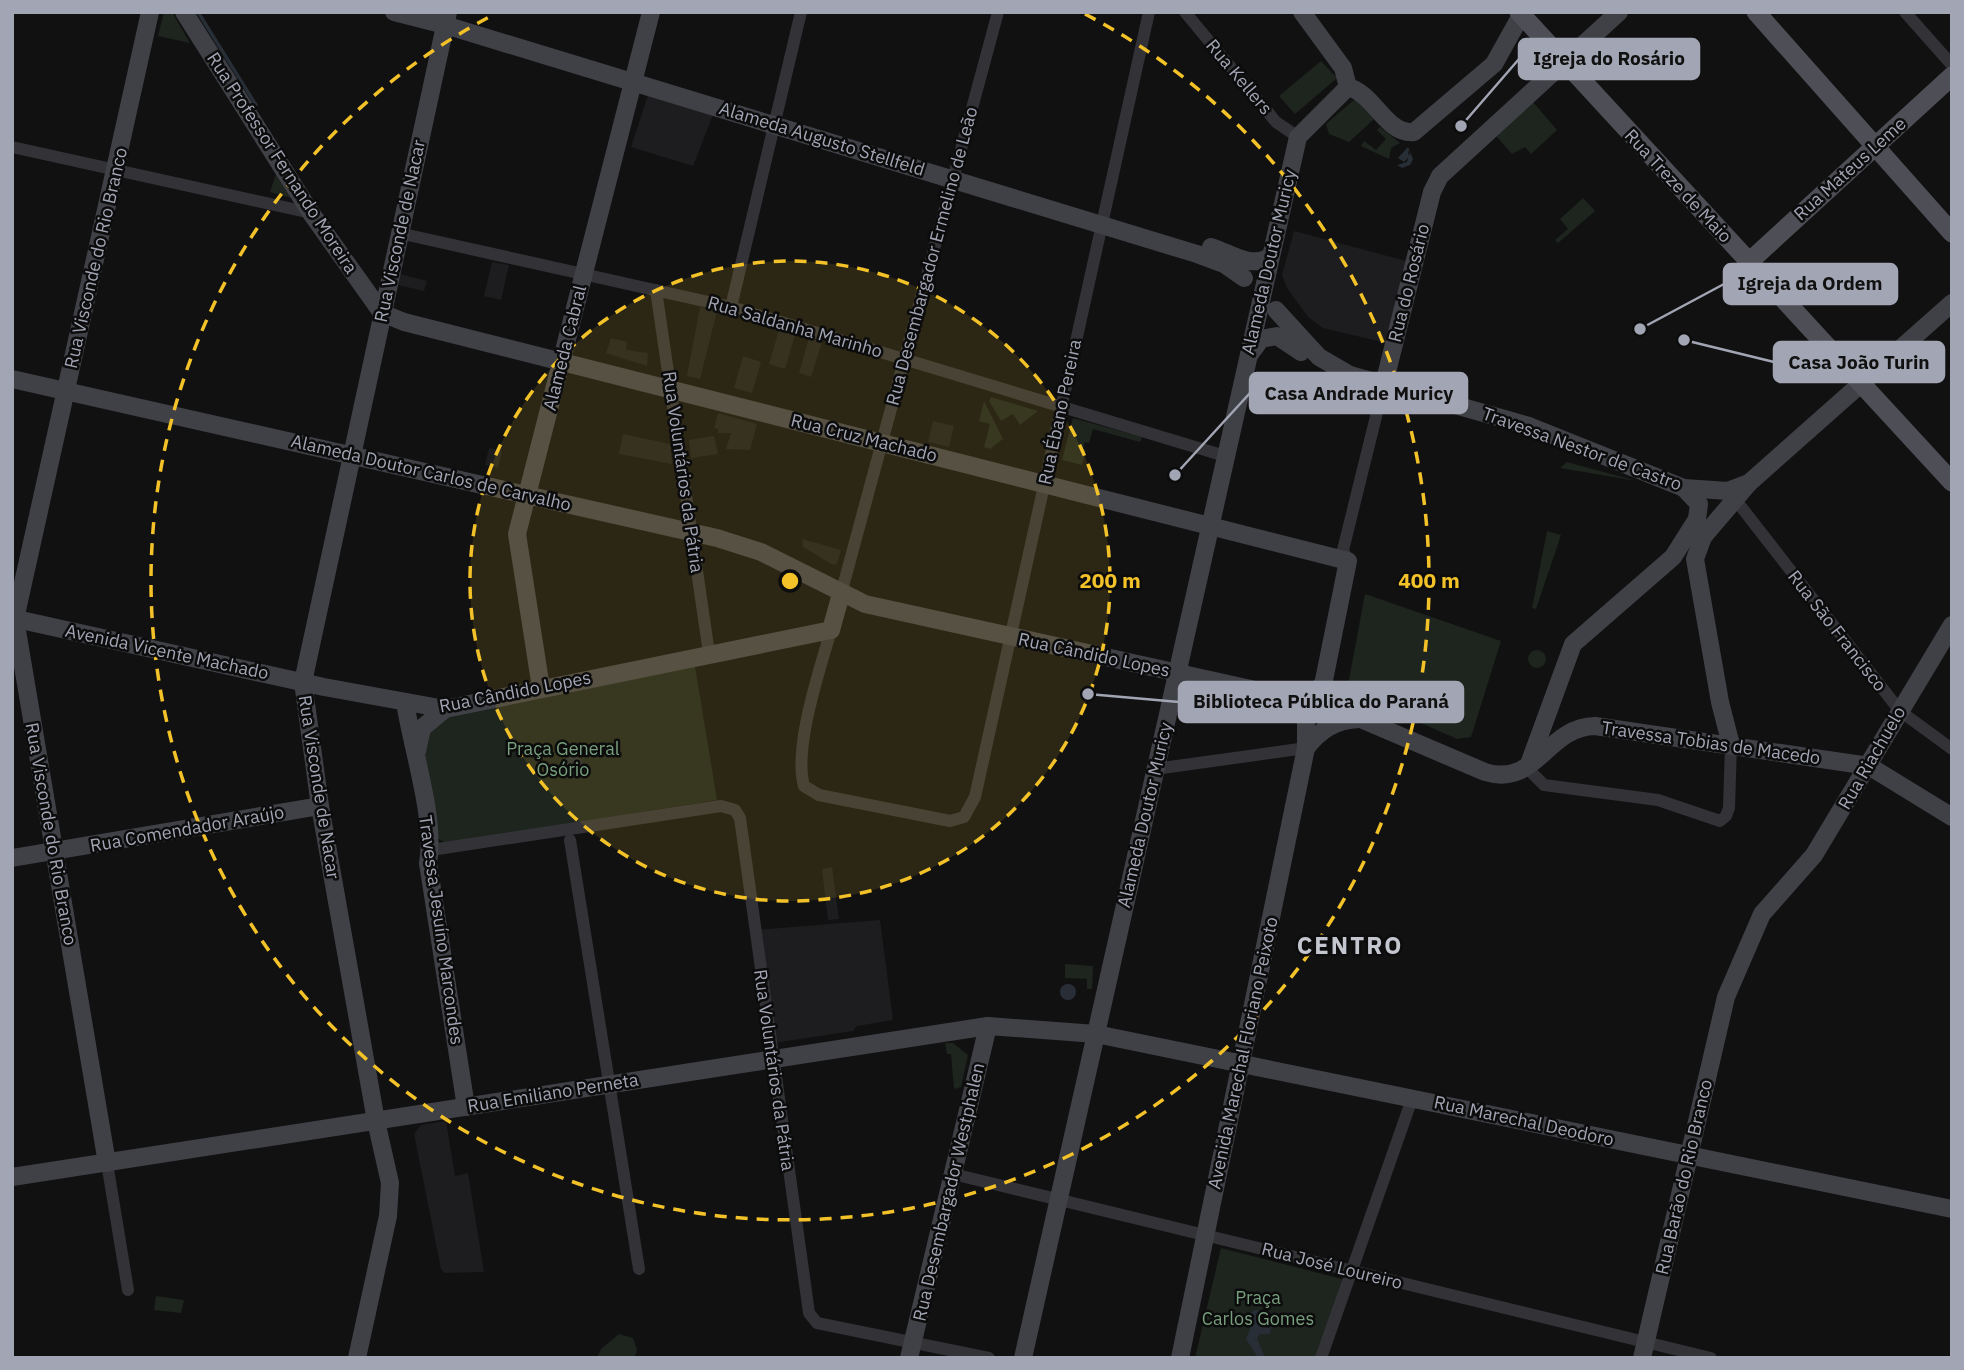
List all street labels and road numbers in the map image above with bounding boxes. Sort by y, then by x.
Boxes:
street label: Rua Kellers [1201,34,1278,119]
street label: Rua Professor Fernando Moreira [202,48,363,278]
street label: Alameda Augusto Stellfeld [717,96,928,181]
street label: Rua Desembargador Ermelino de Leão [881,104,983,408]
street label: Rua Mateus Leme [1789,112,1911,225]
street label: Rua Treze de Maio [1620,124,1737,247]
street label: Rua Visconde de Nacar [369,137,430,324]
street label: Rua Visconde do Rio Branco [59,145,132,371]
street label: Alameda Doutor Muricy [1236,167,1301,357]
street label: Rua do Rosário [1383,221,1434,344]
street label: Alameda Cabral [538,283,591,413]
street label: Rua Saldanha Marinho [705,291,885,362]
street label: Rua Ébano Pereira [1033,337,1086,487]
street label: Rua Voluntários da Pátria [658,370,709,575]
street label: Travessa Nestor de Castro [1479,402,1685,495]
street label: Rua Cruz Machado [789,408,940,467]
street label: Alameda Doutor Carlos de Carvalho [289,429,573,516]
street label: Rua São Francisco [1783,566,1892,696]
street label: Avenida Vicente Machado [63,619,271,684]
street label: Rua Cândido Lopes [1016,627,1172,682]
street label: Rua Cândido Lopes [437,665,593,718]
street label: Rua Visconde de Nacar [294,693,345,881]
street label: Rua Riachuelo [1833,702,1910,814]
street label: Travessa Tobias de Macedo [1600,716,1822,769]
street label: Alameda Doutor Muricy [1112,720,1177,910]
street label: Rua Visconde do Rio Branco [21,721,82,947]
street label: Rua Comendador Araújo [88,800,286,857]
street label: Travessa Jesuíno Marcondes [414,814,469,1046]
street label: Avenida Marechal Floriano Peixoto [1202,915,1283,1191]
street label: Rua Voluntários da Pátria [749,968,800,1173]
street label: Rua Desembargador Westphalen [908,1060,989,1323]
street label: Rua Emiliano Perneta [466,1068,641,1117]
street label: Rua Barão do Rio Branco [1650,1077,1717,1277]
street label: Rua Marechal Deodoro [1432,1090,1616,1151]
street label: Rua José Loureiro [1259,1237,1405,1294]

